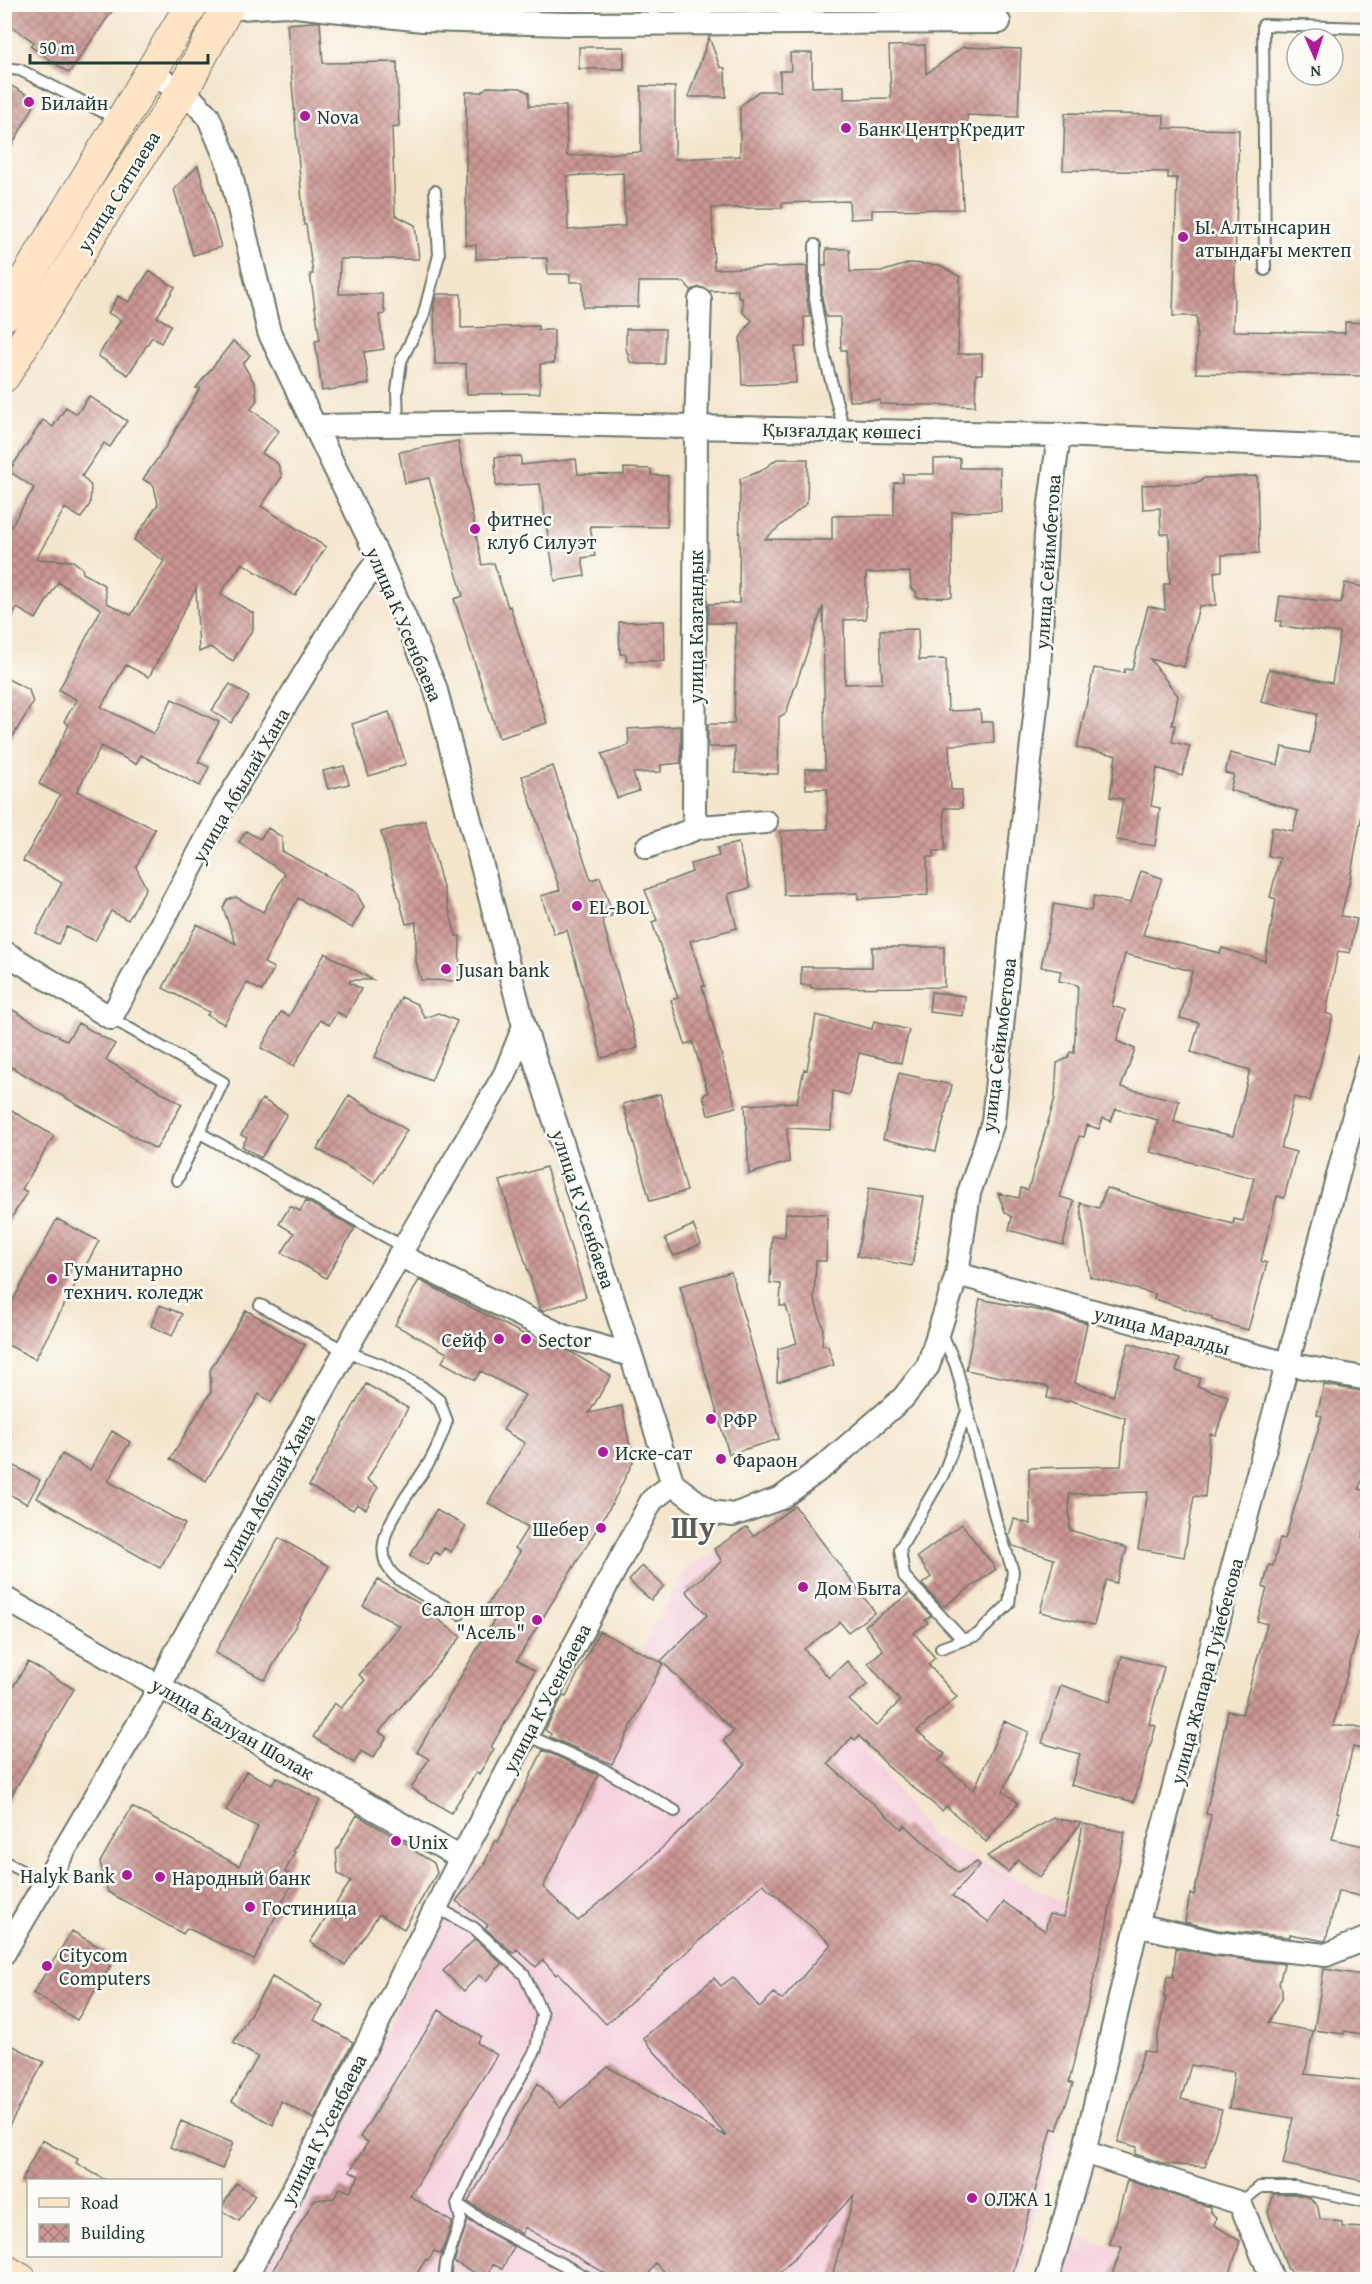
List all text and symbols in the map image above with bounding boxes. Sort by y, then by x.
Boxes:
scale bar [30,27,208,65]
north arrow [1285,27,1345,87]
text: 50 m [39,34,75,61]
text: N [1310,60,1322,84]
place label: Билайн [41,88,109,117]
marker: Билайн [22,95,36,109]
place label: Nova [317,102,359,131]
marker: Nova [298,109,312,123]
place label: Банк ЦентрКредит [858,114,1025,143]
marker: Банк ЦентрКредит [839,121,853,135]
street label: улица Сатпаева [69,124,167,258]
place label: Ы. Алтынсарин атындағы мектеп [1195,212,1352,264]
marker: Ы. Алтынсарин атындағы мектеп [1176,230,1190,244]
street label: Қызғалдақ көшесі [762,414,922,446]
street label: улица Сейимбетова [1026,473,1068,652]
place label: фитнес клуб Силуэт [487,504,597,556]
marker: фитнес клуб Силуэт [468,522,482,536]
street label: улица К Усенбаева [359,541,451,706]
street label: улица Казгандык [681,550,710,705]
street label: улица Абылай Хана [183,702,296,869]
place label: EL-BOL [589,892,649,921]
marker: EL-BOL [570,899,584,913]
place label: Jusan bank [455,955,550,984]
street label: улица Сейимбетова [973,956,1023,1135]
marker: Jusan bank [439,962,453,976]
street label: улица К Усенбаева [544,1125,624,1293]
place label: Гуманитарно технич. коледж [64,1254,204,1306]
marker: Гуманитарно технич. коледж [45,1272,59,1286]
street label: улица Маралды [1090,1298,1233,1362]
place label: Сейф [441,1325,487,1354]
place label: Sector [538,1325,592,1354]
marker: Сейф [492,1332,506,1346]
marker: Sector [519,1332,533,1346]
place label: РФР [723,1405,758,1434]
street label: улица Абылай Хана [211,1407,322,1575]
marker: РФР [704,1412,718,1426]
place label: Иске-сат [615,1438,692,1467]
marker: Иске-сат [596,1445,610,1459]
place label: Фараон [733,1445,798,1474]
marker: Фараон [714,1452,728,1466]
district label: Шу [671,1503,715,1550]
place label: Шебер [532,1514,589,1543]
marker: Шебер [594,1521,608,1535]
street label: улица Жапара Туйебекова [1162,1554,1250,1788]
place label: Дом Быта [814,1573,902,1602]
marker: Дом Быта [796,1580,810,1594]
place label: Салон штор "Асель" [422,1594,525,1646]
marker: Салон штор "Асель" [530,1613,544,1627]
street label: улица К Усенбаева [494,1618,598,1779]
street label: улица Балуан Шолак [145,1669,320,1787]
place label: Unix [408,1827,449,1856]
marker: Unix [389,1834,403,1848]
place label: Halyk Bank [20,1861,116,1890]
place label: Народный банк [172,1863,311,1892]
marker: Halyk Bank [120,1868,134,1882]
marker: Народный банк [153,1870,167,1884]
place label: Гостиница [262,1893,357,1922]
marker: Гостиница [243,1900,257,1914]
place label: Citycom Computers [59,1940,151,1992]
marker: Citycom Computers [40,1959,54,1973]
street label: улица К Усенбаева [272,2048,374,2210]
legend [27,2179,222,2257]
place label: ОЛЖА 1 [984,2184,1053,2213]
text: Road [81,2189,119,2216]
marker: ОЛЖА 1 [965,2191,979,2205]
text: Building [81,2219,145,2246]

